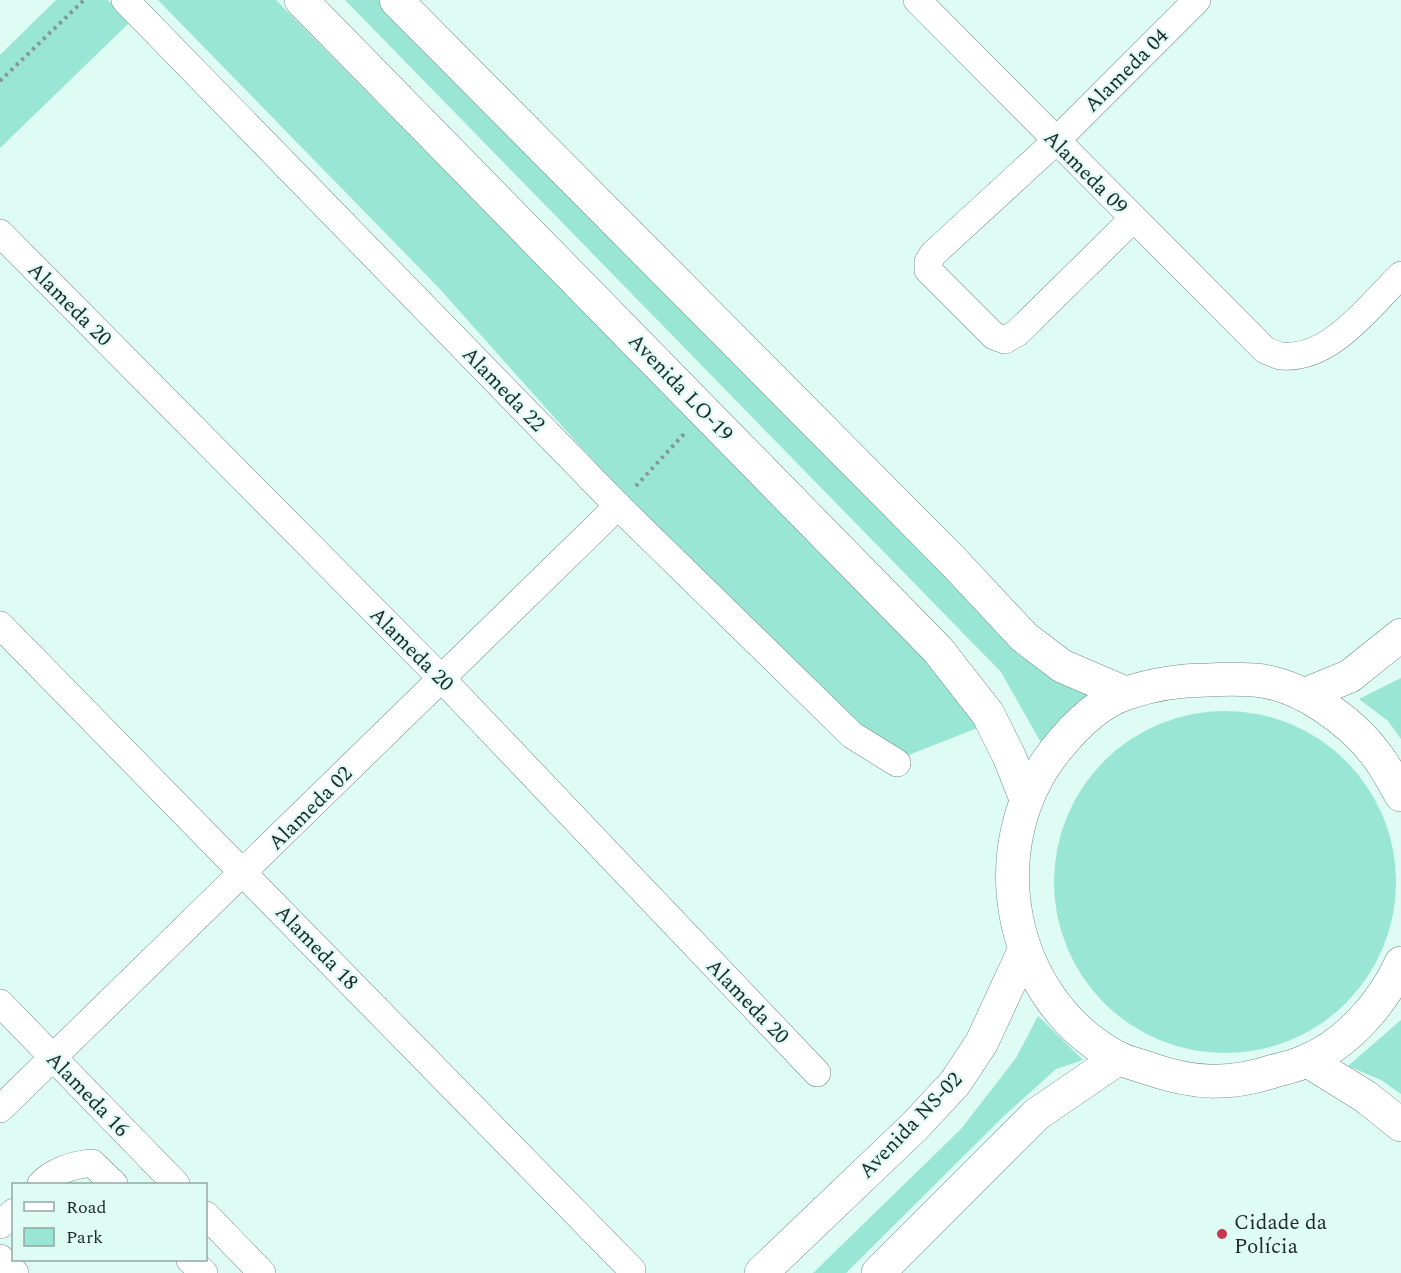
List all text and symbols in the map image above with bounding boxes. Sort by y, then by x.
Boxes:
street label: Alameda 04 [1077,21,1177,120]
street label: Alameda 09 [1036,123,1135,222]
street label: Alameda 20 [20,255,119,354]
street label: Avenida LO-19 [620,326,740,449]
street label: Alameda 22 [454,340,552,440]
street label: Alameda 20 [362,600,461,699]
street label: Alameda 02 [261,759,360,858]
street label: Alameda 18 [267,898,365,998]
street label: Alameda 20 [698,952,796,1052]
street label: Alameda 16 [38,1045,136,1145]
street label: Avenida NS-02 [851,1065,970,1186]
legend [12,1183,207,1261]
text: Road [66,1194,107,1221]
place label: Cidade da Polícia [1234,1207,1328,1263]
text: Park [66,1224,103,1251]
marker: Cidade da Polícia [1215,1227,1229,1241]

